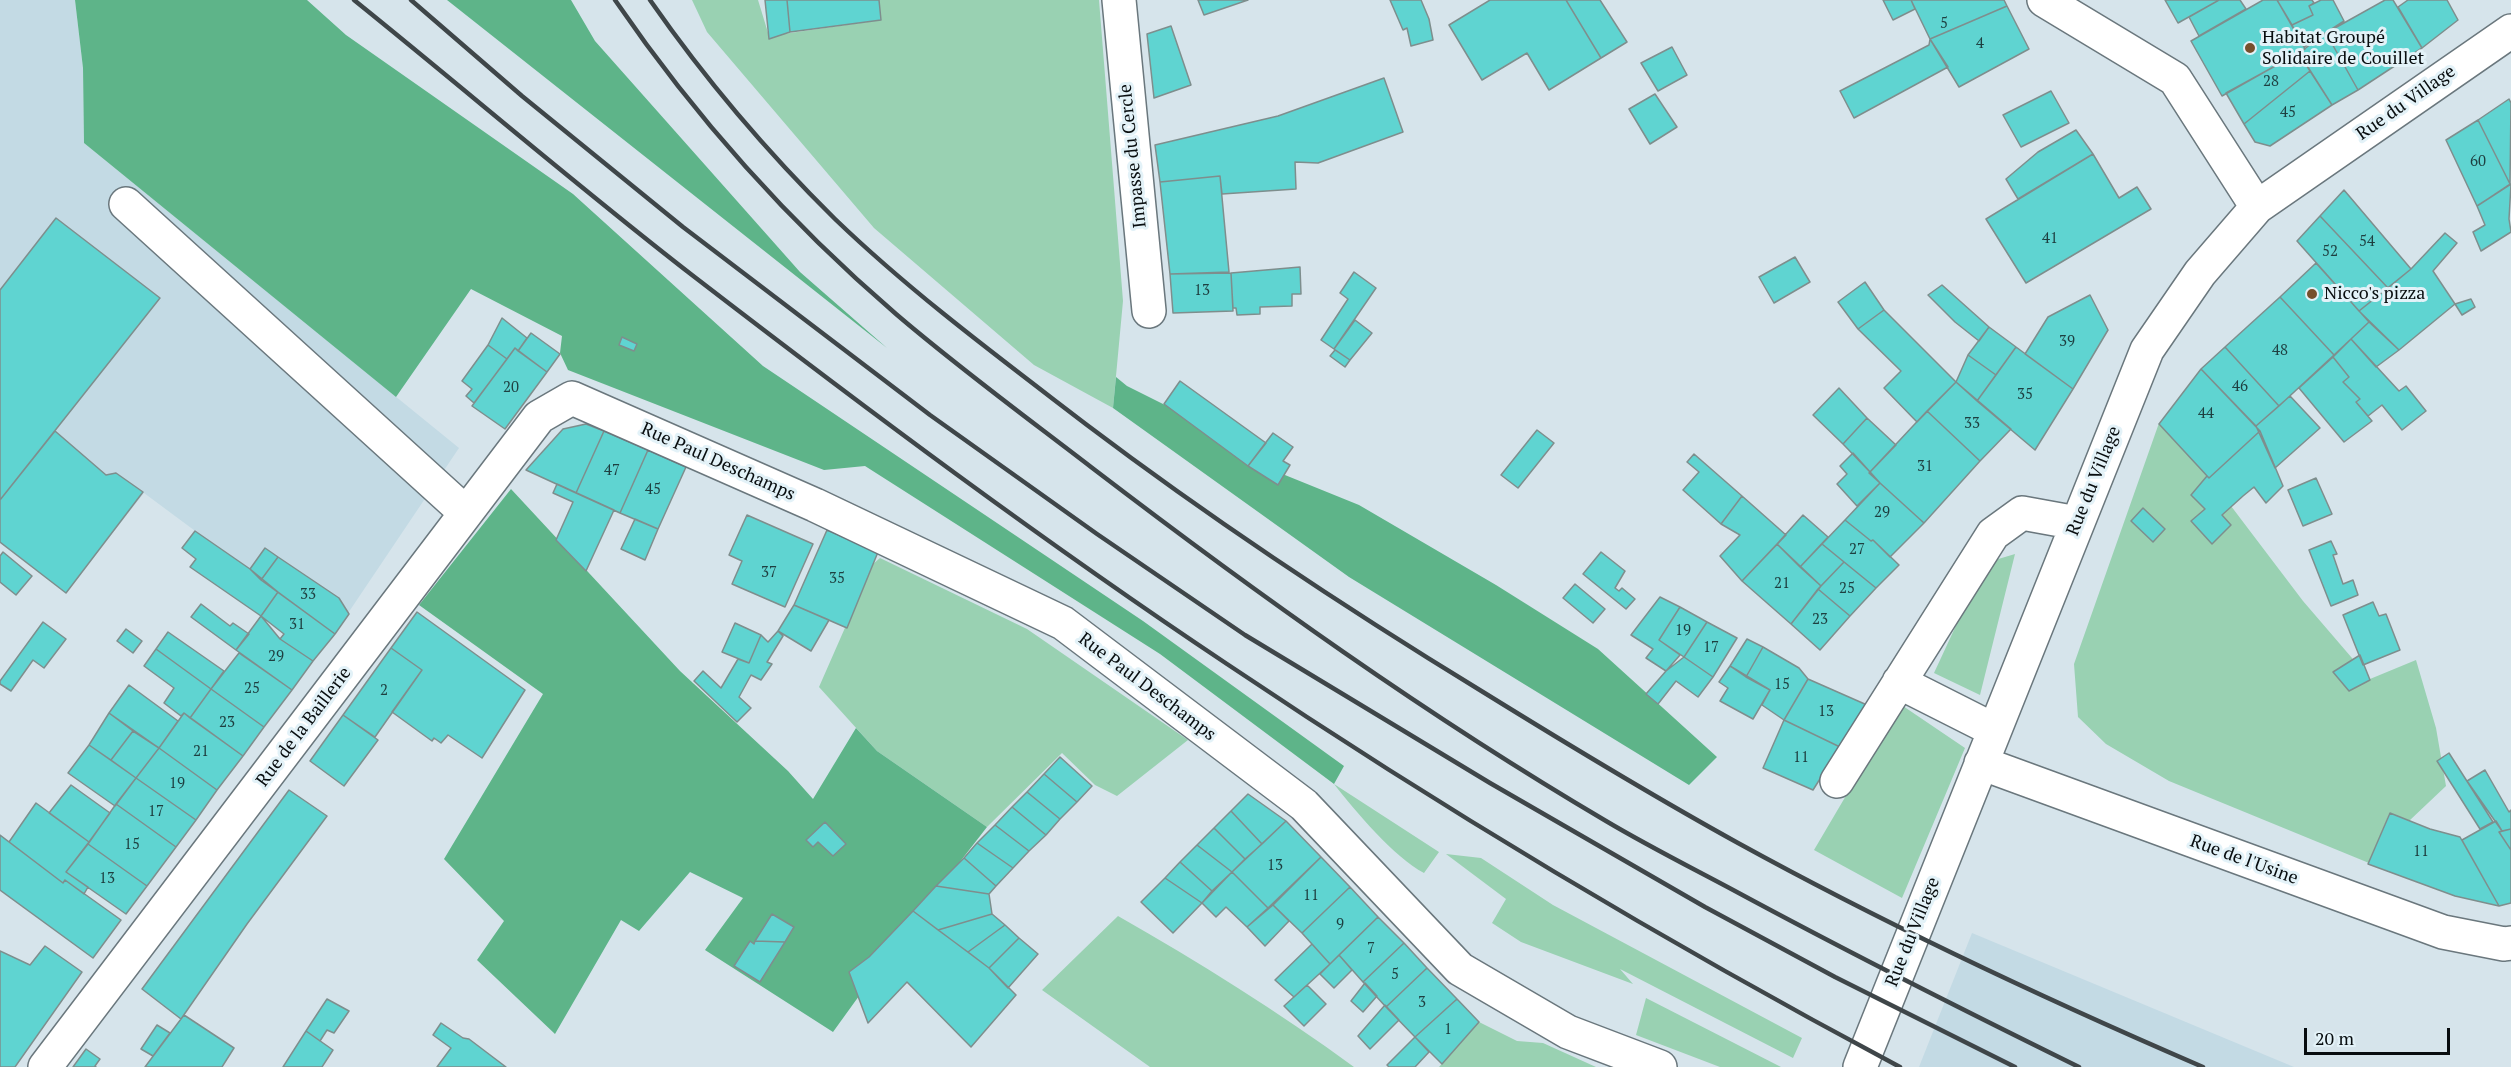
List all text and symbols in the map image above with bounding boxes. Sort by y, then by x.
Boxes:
house number: 5 [1940,15,1948,33]
place label: Habitat Groupé Solidaire de Couillet [2262,27,2424,70]
house number: 4 [1976,35,1984,53]
marker: Habitat Groupé Solidaire de Couillet [2243,41,2257,55]
street label: Rue du Village [2352,61,2460,145]
house number: 28 [2263,73,2279,91]
street label: Impasse du Cercle [1115,83,1151,229]
house number: 45 [2280,104,2296,122]
house number: 60 [2470,153,2486,171]
house number: 41 [2042,230,2058,248]
house number: 54 [2359,233,2375,251]
house number: 52 [2322,243,2338,261]
house number: 13 [1194,282,1210,300]
place label: Nicco's pizza [2324,283,2425,305]
marker: Nicco's pizza [2305,287,2319,301]
house number: 39 [2059,333,2075,351]
house number: 48 [2272,342,2288,360]
house number: 46 [2232,378,2248,396]
house number: 20 [503,379,519,397]
house number: 35 [2017,386,2033,404]
house number: 44 [2198,405,2214,423]
house number: 33 [1964,415,1980,433]
street label: Rue Paul Deschamps [638,418,798,506]
street label: Rue du Village [2062,423,2126,539]
house number: 31 [1917,458,1933,476]
house number: 47 [604,462,620,480]
house number: 45 [645,481,661,499]
house number: 29 [1874,504,1890,522]
house number: 27 [1849,541,1865,559]
house number: 37 [761,564,777,582]
house number: 35 [829,570,845,588]
house number: 21 [1774,575,1790,593]
house number: 25 [1839,580,1855,598]
house number: 33 [300,586,316,604]
house number: 23 [1812,611,1828,629]
house number: 31 [289,616,305,634]
house number: 19 [1675,622,1691,640]
street label: Rue Paul Deschamps [1074,628,1220,746]
house number: 17 [1703,639,1719,657]
house number: 29 [268,648,284,666]
street label: Rue de la Baillerie [252,663,356,791]
house number: 15 [1774,676,1790,694]
house number: 25 [244,680,260,698]
house number: 2 [380,682,388,700]
house number: 13 [1818,703,1834,721]
house number: 23 [219,714,235,732]
house number: 21 [193,743,209,761]
house number: 11 [1793,749,1809,767]
house number: 19 [169,775,185,793]
house number: 17 [148,803,164,821]
street label: Rue de l'Usine [2187,831,2301,889]
house number: 15 [124,836,140,854]
house number: 11 [2413,843,2429,861]
house number: 13 [1267,857,1283,875]
house number: 13 [99,870,115,888]
street label: Rue du Village [1881,874,1945,990]
house number: 11 [1303,887,1319,905]
house number: 9 [1336,916,1344,934]
house number: 7 [1367,940,1375,958]
house number: 5 [1391,966,1399,984]
house number: 3 [1418,994,1426,1012]
scale bar [2307,1016,2452,1054]
house number: 1 [1444,1021,1452,1039]
text: 20 m [2315,1026,2354,1050]

